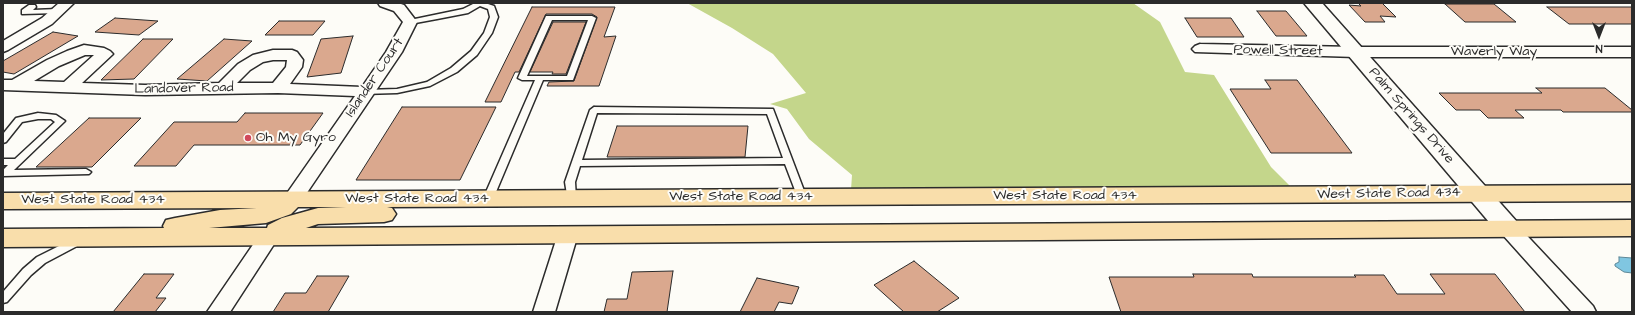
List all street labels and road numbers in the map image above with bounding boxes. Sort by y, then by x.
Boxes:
street label: Islander Court [342,35,408,121]
street label: Powell Street [1233,42,1323,60]
street label: Waverly Way [1451,44,1537,60]
street label: Palm Springs Drive [1365,64,1457,168]
street label: Landover Road [134,80,234,98]
street label: West State Road 434 [1317,184,1461,204]
street label: West State Road 434 [993,188,1137,204]
street label: West State Road 434 [669,189,813,205]
street label: West State Road 434 [345,191,489,207]
street label: West State Road 434 [21,192,165,208]

